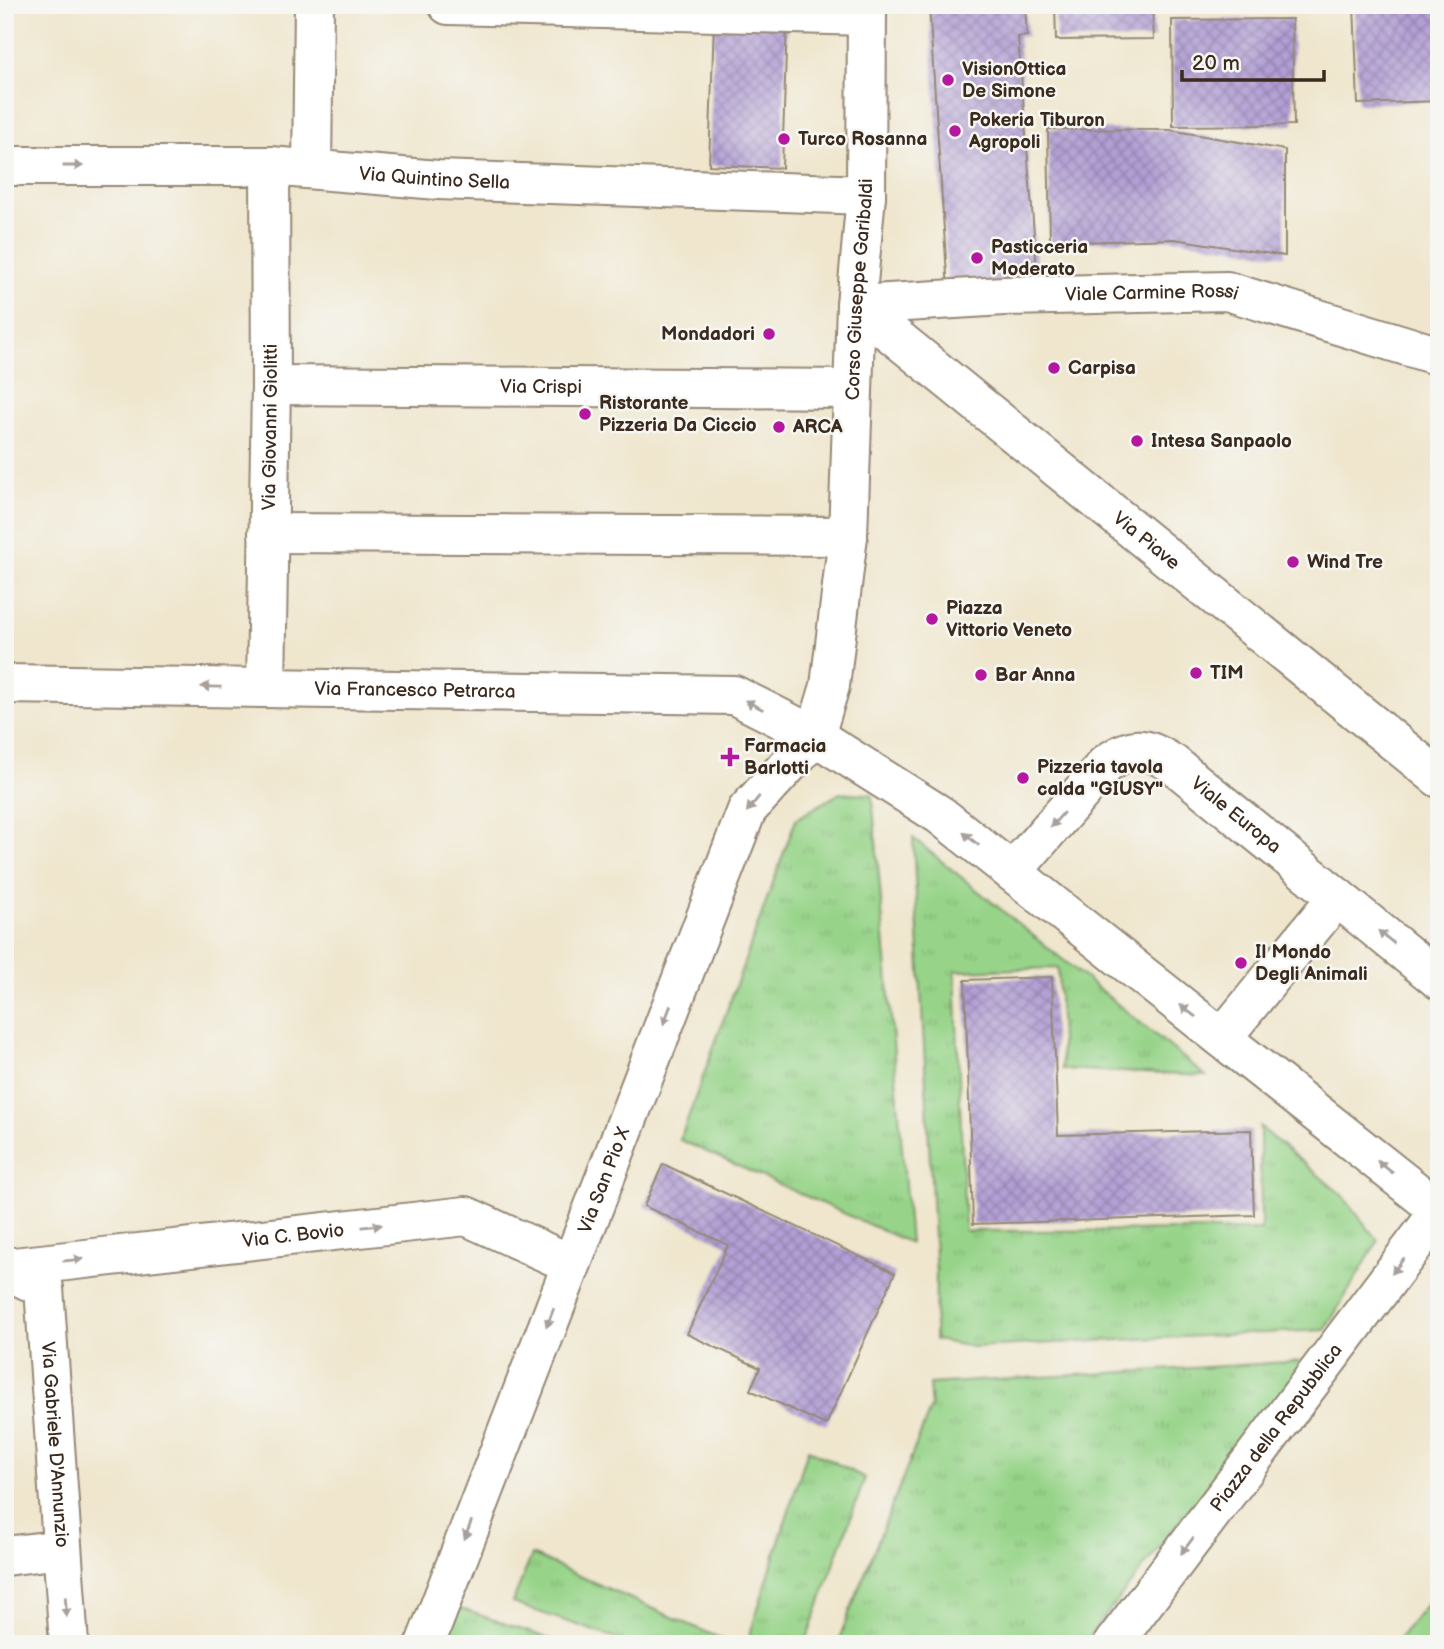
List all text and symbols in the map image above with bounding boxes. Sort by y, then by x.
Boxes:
scale bar [1182,38,1323,82]
text: 20 m [1192,51,1240,76]
place label: VisionOttica De Simone [962,58,1067,103]
marker: VisionOttica De Simone [940,72,956,88]
place label: Pokeria Tiburon Agropoli [968,109,1105,154]
marker: Pokeria Tiburon Agropoli [947,123,963,139]
place label: Turco Rosanna [798,128,927,151]
marker: Turco Rosanna [776,131,792,147]
one-way arrow [63,160,85,172]
street label: Via Quintino Sella [358,162,510,194]
street label: Corso Giuseppe Garibaldi [841,179,878,401]
place label: Pasticceria Moderato [991,236,1088,281]
marker: Pasticceria Moderato [969,250,985,266]
street label: Viale Carmine Rossi [1065,279,1241,306]
place label: Mondadori [661,323,755,346]
marker: Mondadori [761,326,777,342]
street label: Via Giovanni Giolitti [257,344,283,511]
place label: Carpisa [1068,357,1136,380]
marker: Carpisa [1046,360,1062,376]
street label: Via Crispi [500,375,582,399]
place label: Ristorante Pizzeria Da Ciccio [599,392,757,437]
marker: Ristorante Pizzeria Da Ciccio [577,406,593,422]
place label: ARCA [792,416,843,439]
marker: ARCA [771,419,787,435]
place label: Intesa Sanpaolo [1151,430,1292,453]
marker: Intesa Sanpaolo [1129,433,1145,449]
street label: Via Piave [1108,507,1185,575]
place label: Wind Tre [1307,551,1383,574]
marker: Wind Tre [1285,554,1301,570]
place label: Piazza Vittorio Veneto [946,597,1072,642]
marker: Piazza Vittorio Veneto [924,611,940,627]
place label: TIM [1210,662,1244,685]
place label: Bar Anna [995,664,1075,687]
marker: TIM [1188,665,1204,681]
marker: Bar Anna [973,667,989,683]
street label: Via Francesco Petrarca [314,677,516,703]
one-way arrow [199,682,221,693]
one-way arrow [744,700,764,711]
place label: Farmacia Barlotti [744,735,827,780]
marker: Farmacia Barlotti [722,749,738,765]
place label: Pizzeria tavola calda "GIUSY" [1037,756,1163,801]
marker: Pizzeria tavola calda "GIUSY" [1015,770,1031,786]
street label: Viale Europa [1186,772,1286,858]
one-way arrow [745,795,760,813]
one-way arrow [1049,811,1065,829]
one-way arrow [962,832,980,847]
one-way arrow [1377,930,1394,945]
place label: Il Mondo Degli Animali [1255,941,1368,986]
marker: Il Mondo Degli Animali [1233,955,1249,971]
one-way arrow [1179,1003,1197,1018]
one-way arrow [662,1004,673,1025]
street label: Via San Pio X [573,1124,635,1237]
one-way arrow [1377,1160,1395,1175]
street label: Via C. Bovio [241,1218,345,1253]
one-way arrow [361,1221,383,1232]
one-way arrow [62,1255,84,1266]
one-way arrow [1391,1257,1405,1275]
one-way arrow [544,1308,555,1329]
street label: Piazza della Repubblica [1205,1339,1347,1516]
street label: Via Gabriele D'Annunzio [36,1341,74,1548]
one-way arrow [462,1520,473,1541]
one-way arrow [1180,1536,1194,1555]
one-way arrow [61,1596,72,1618]

